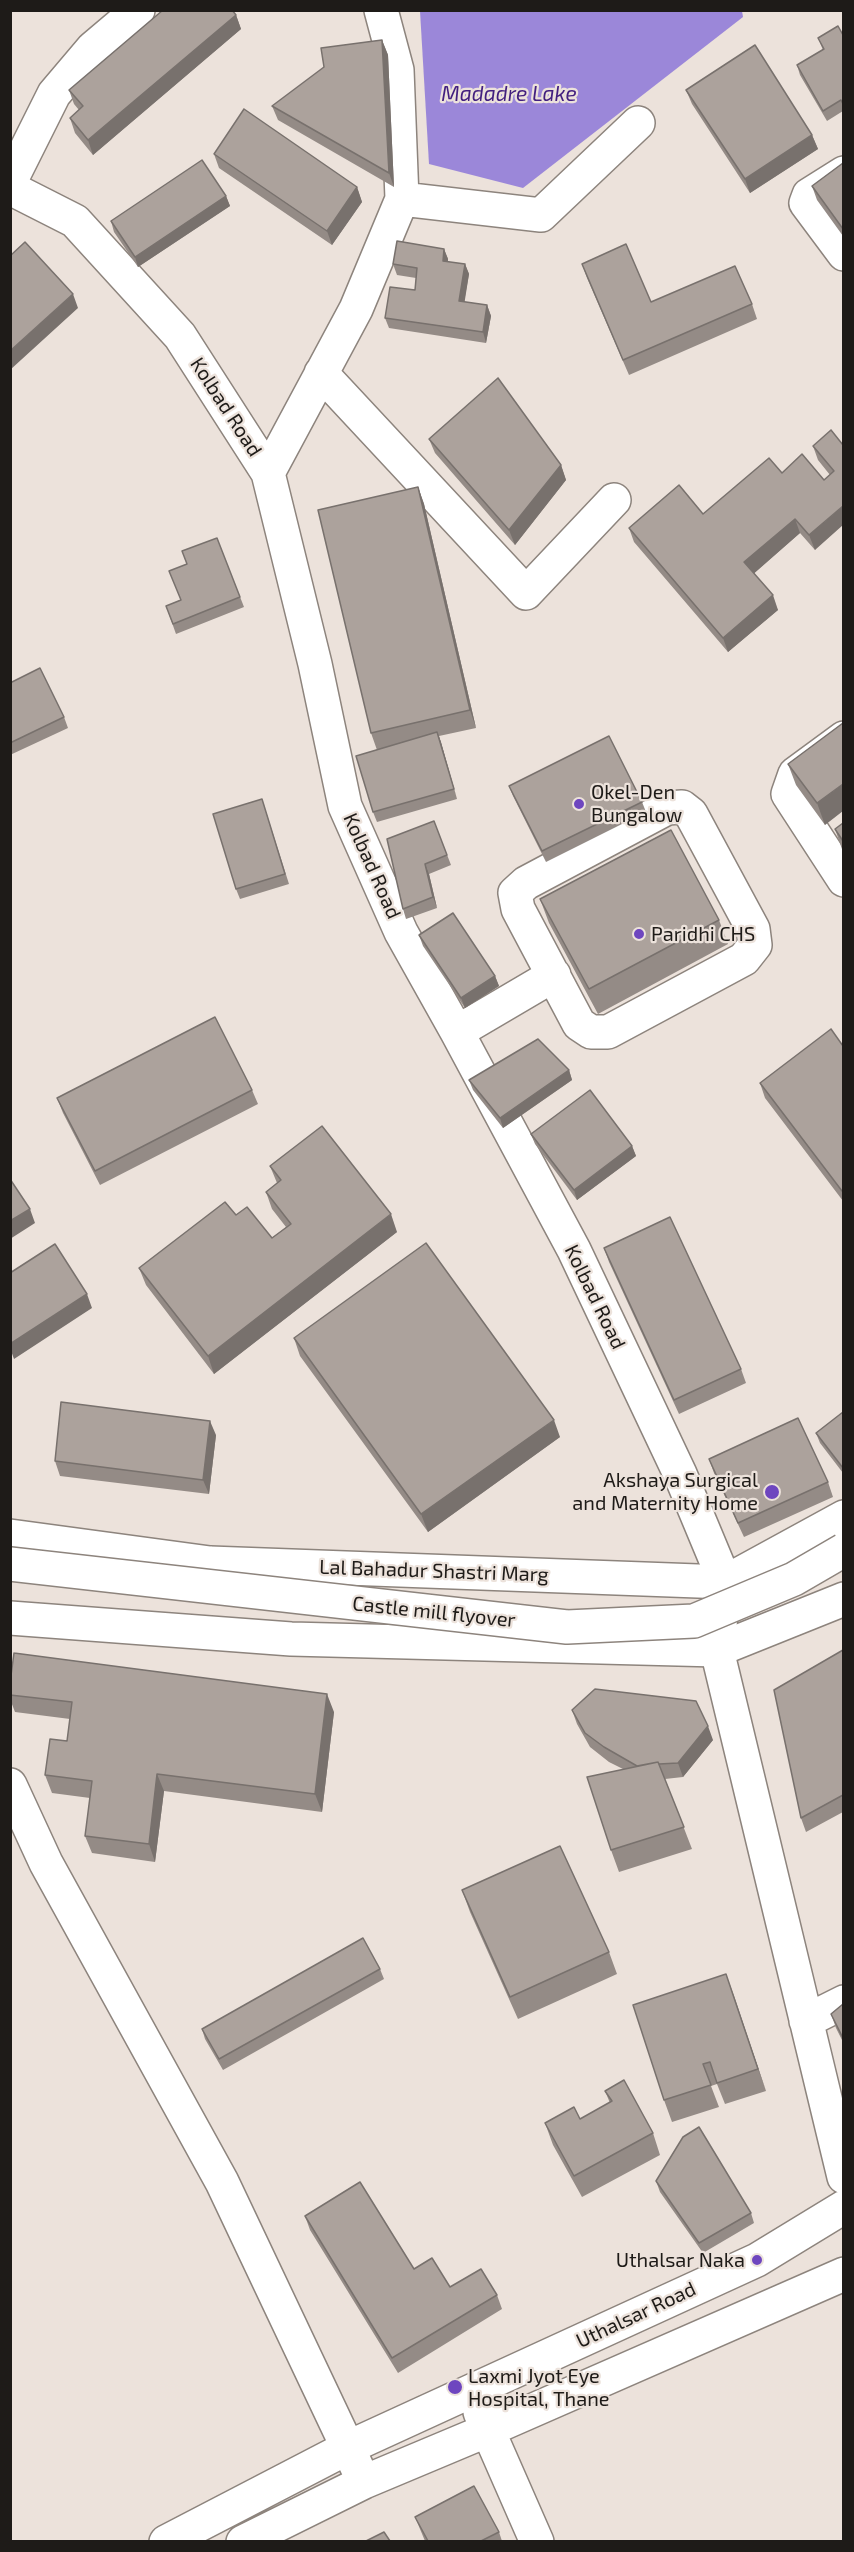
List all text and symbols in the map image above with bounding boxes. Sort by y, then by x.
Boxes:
water label: Madadre Lake [441,81,577,107]
street label: Kolbad Road [185,353,267,461]
place label: Okel-Den Bungalow [591,780,682,827]
marker: Okel-Den Bungalow [572,797,586,811]
street label: Kolbad Road [338,809,406,923]
place label: Paridhi CHS [651,922,755,946]
marker: Paridhi CHS [632,927,646,941]
street label: Kolbad Road [559,1241,631,1353]
place label: Akshaya Surgical and Maternity Home [572,1468,758,1515]
marker: Akshaya Surgical and Maternity Home [763,1483,781,1501]
street label: Lal Bahadur Shastri Marg [319,1555,549,1587]
street label: Castle mill flyover [351,1591,517,1633]
place label: Uthalsar Naka [616,2248,745,2272]
marker: Uthalsar Naka [750,2253,764,2267]
street label: Uthalsar Road [572,2277,700,2353]
place label: Laxmi Jyot Eye Hospital, Thane [468,2364,610,2411]
marker: Laxmi Jyot Eye Hospital, Thane [446,2378,464,2396]

